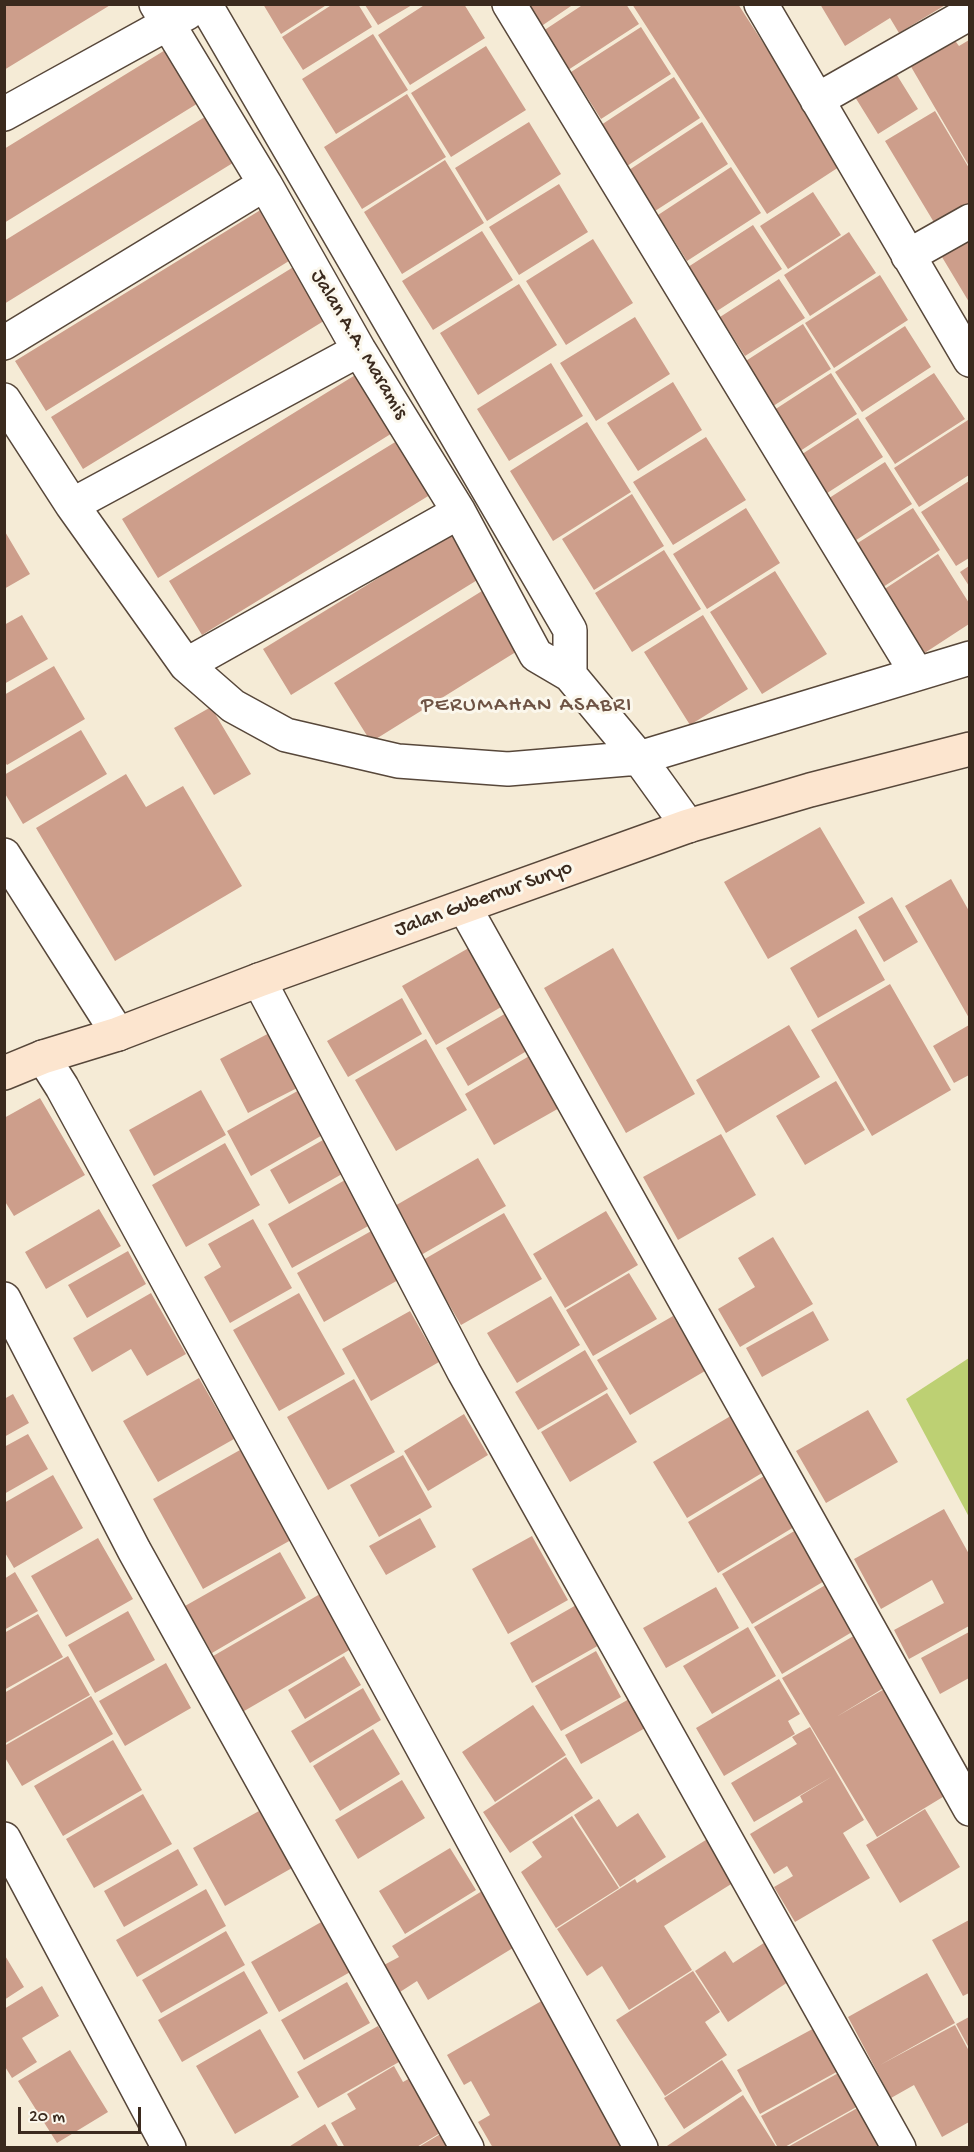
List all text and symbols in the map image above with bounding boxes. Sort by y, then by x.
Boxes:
street label: Jalan A.A. Maramis [304,266,412,424]
district label: PERUMAHAN ASABRI [421,694,633,720]
street label: Jalan Gubernur Suryo [392,856,576,944]
scale bar [21,2095,144,2133]
text: 20 m [29,2107,65,2128]

